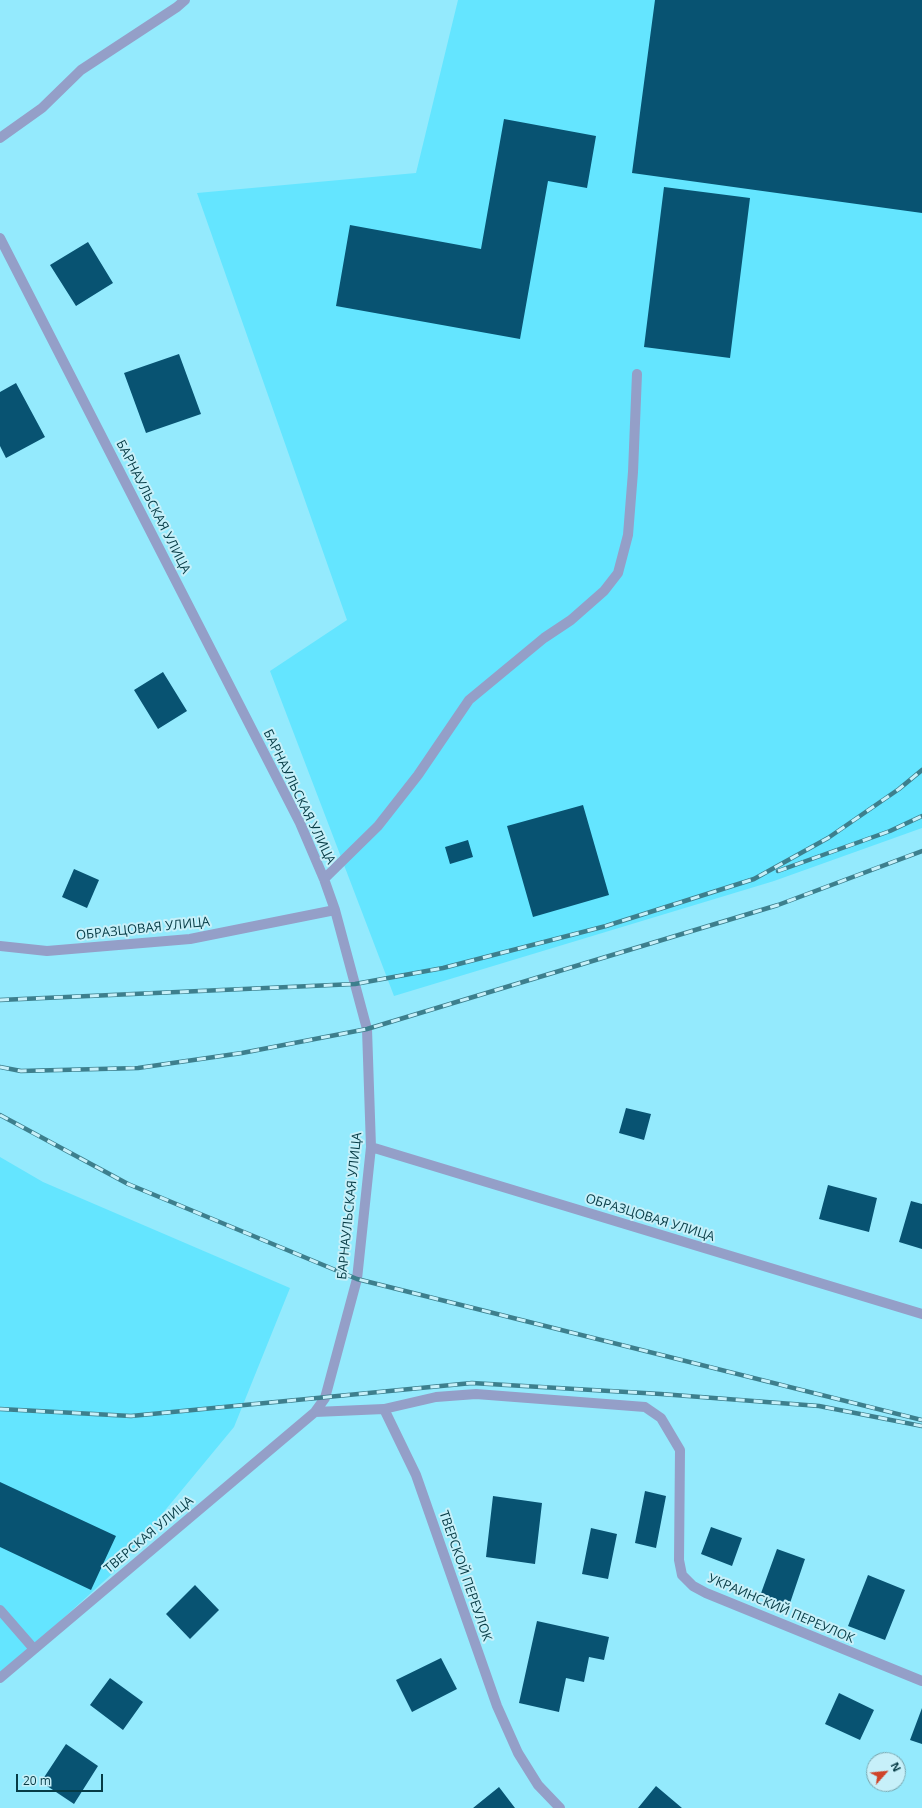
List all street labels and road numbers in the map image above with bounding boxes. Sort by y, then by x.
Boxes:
street label: БАРНАУЛЬСКАЯ УЛИЦА [112,438,194,576]
street label: БАРНАУЛЬСКАЯ УЛИЦА [260,727,338,867]
street label: ОБРАЗЦОВАЯ УЛИЦА [75,914,211,944]
street label: БАРНАУЛЬСКАЯ УЛИЦА [335,1132,365,1280]
street label: ОБРАЗЦОВАЯ УЛИЦА [583,1191,717,1245]
street label: ТВЕРСКАЯ УЛИЦА [101,1493,197,1577]
street label: ТВЕРСКОЙ ПЕРЕУЛОК [435,1509,495,1643]
street label: УКРАИНСКИЙ ПЕРЕУЛОК [705,1571,857,1647]

